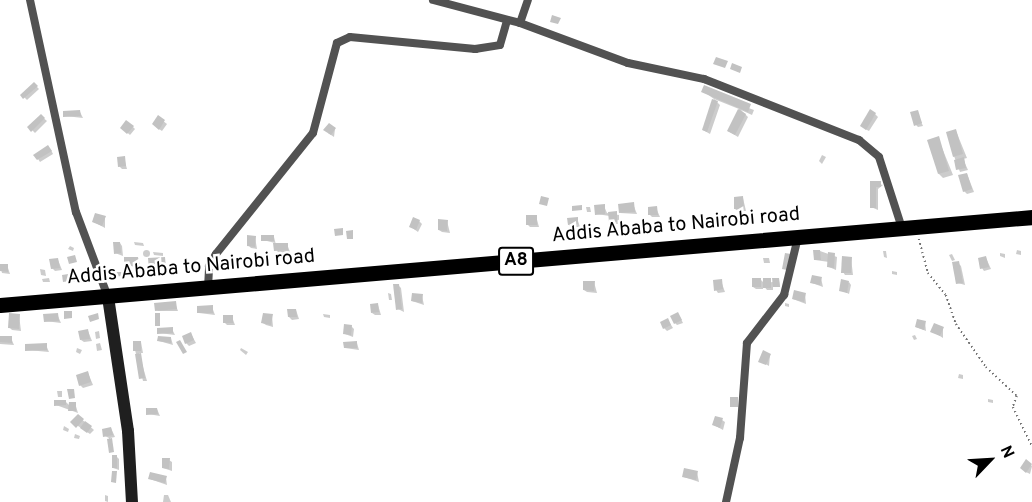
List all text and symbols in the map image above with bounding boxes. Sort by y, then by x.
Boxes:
street label: Addis Ababa to Nairobi road [550,203,802,249]
street label: Addis Ababa to Nairobi road [65,245,317,291]
road number: A8 [498,246,534,276]
north arrow [960,430,1020,490]
text: N [995,443,1018,462]

